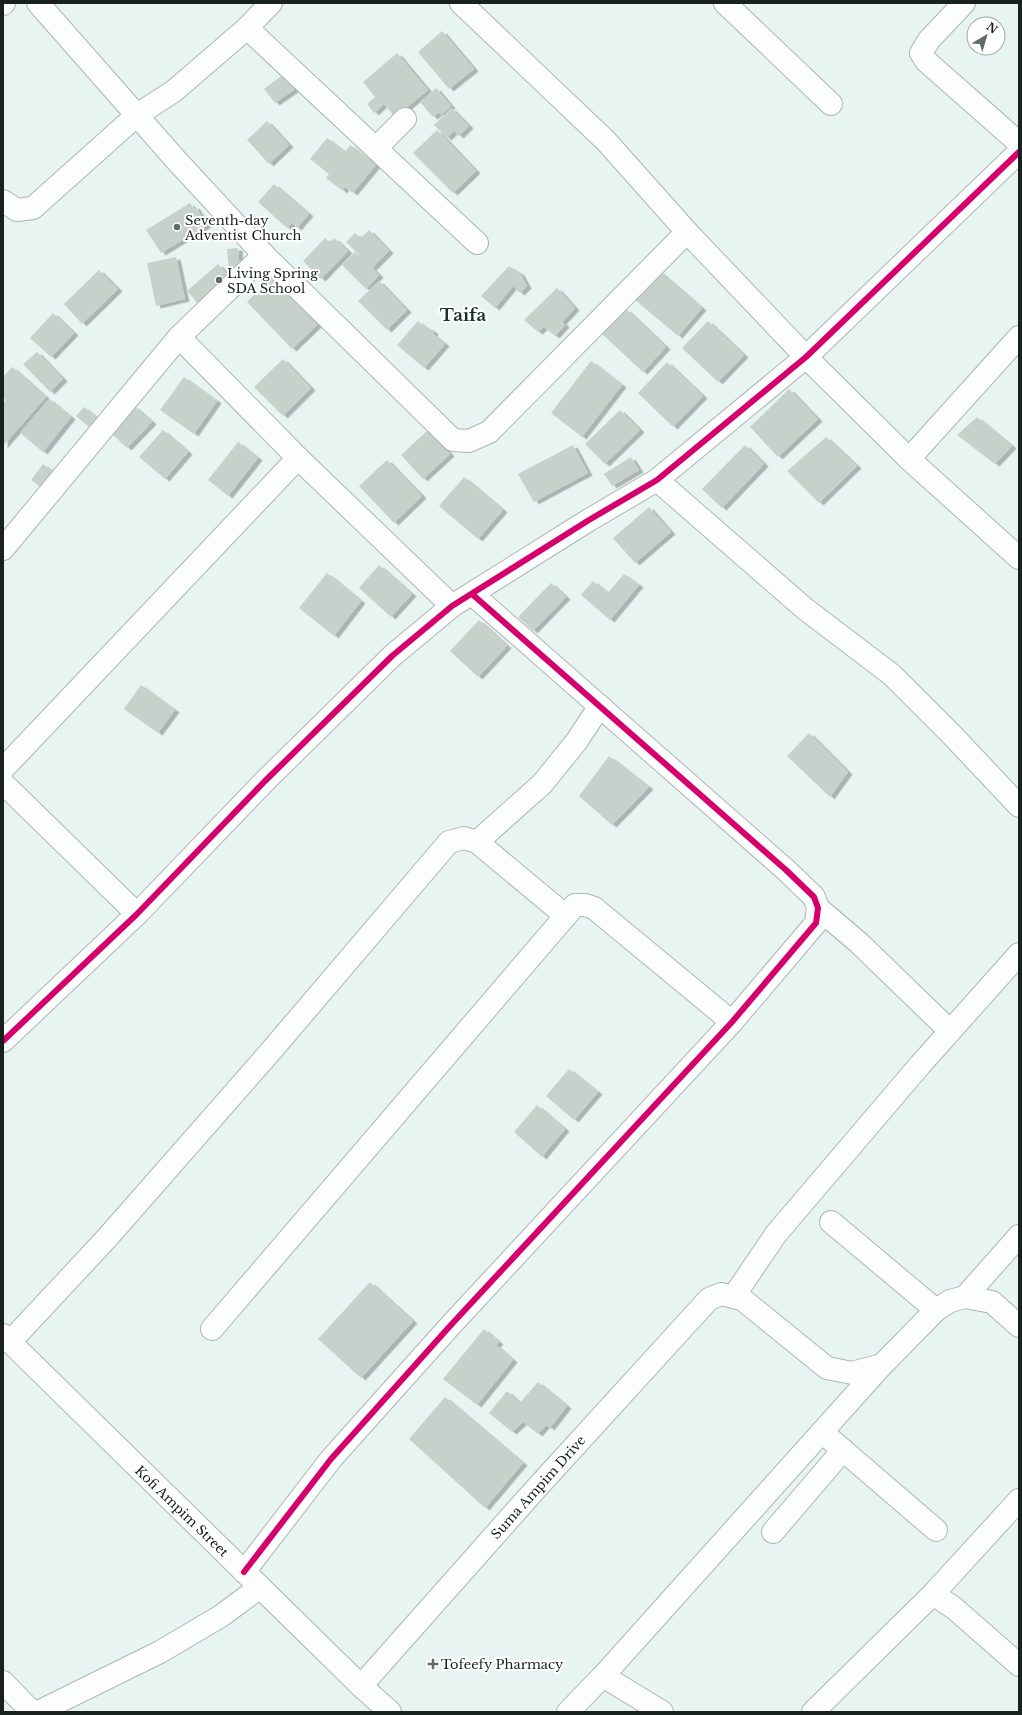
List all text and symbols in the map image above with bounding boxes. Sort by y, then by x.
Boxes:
north arrow [966,16,1006,56]
text: N [984,19,1001,37]
place label: Seventh-day Adventist Church [184,212,302,244]
marker: Seventh-day Adventist Church [172,222,182,232]
place label: Living Spring SDA School [227,265,318,297]
marker: Living Spring SDA School [214,275,224,285]
district label: Taifa [440,305,487,326]
street label: Suma Ampim Drive [487,1432,589,1543]
street label: Kofi Ampim Street [131,1462,232,1561]
place label: Tofeefy Pharmacy [441,1656,564,1673]
marker: Tofeefy Pharmacy [428,1659,438,1669]

